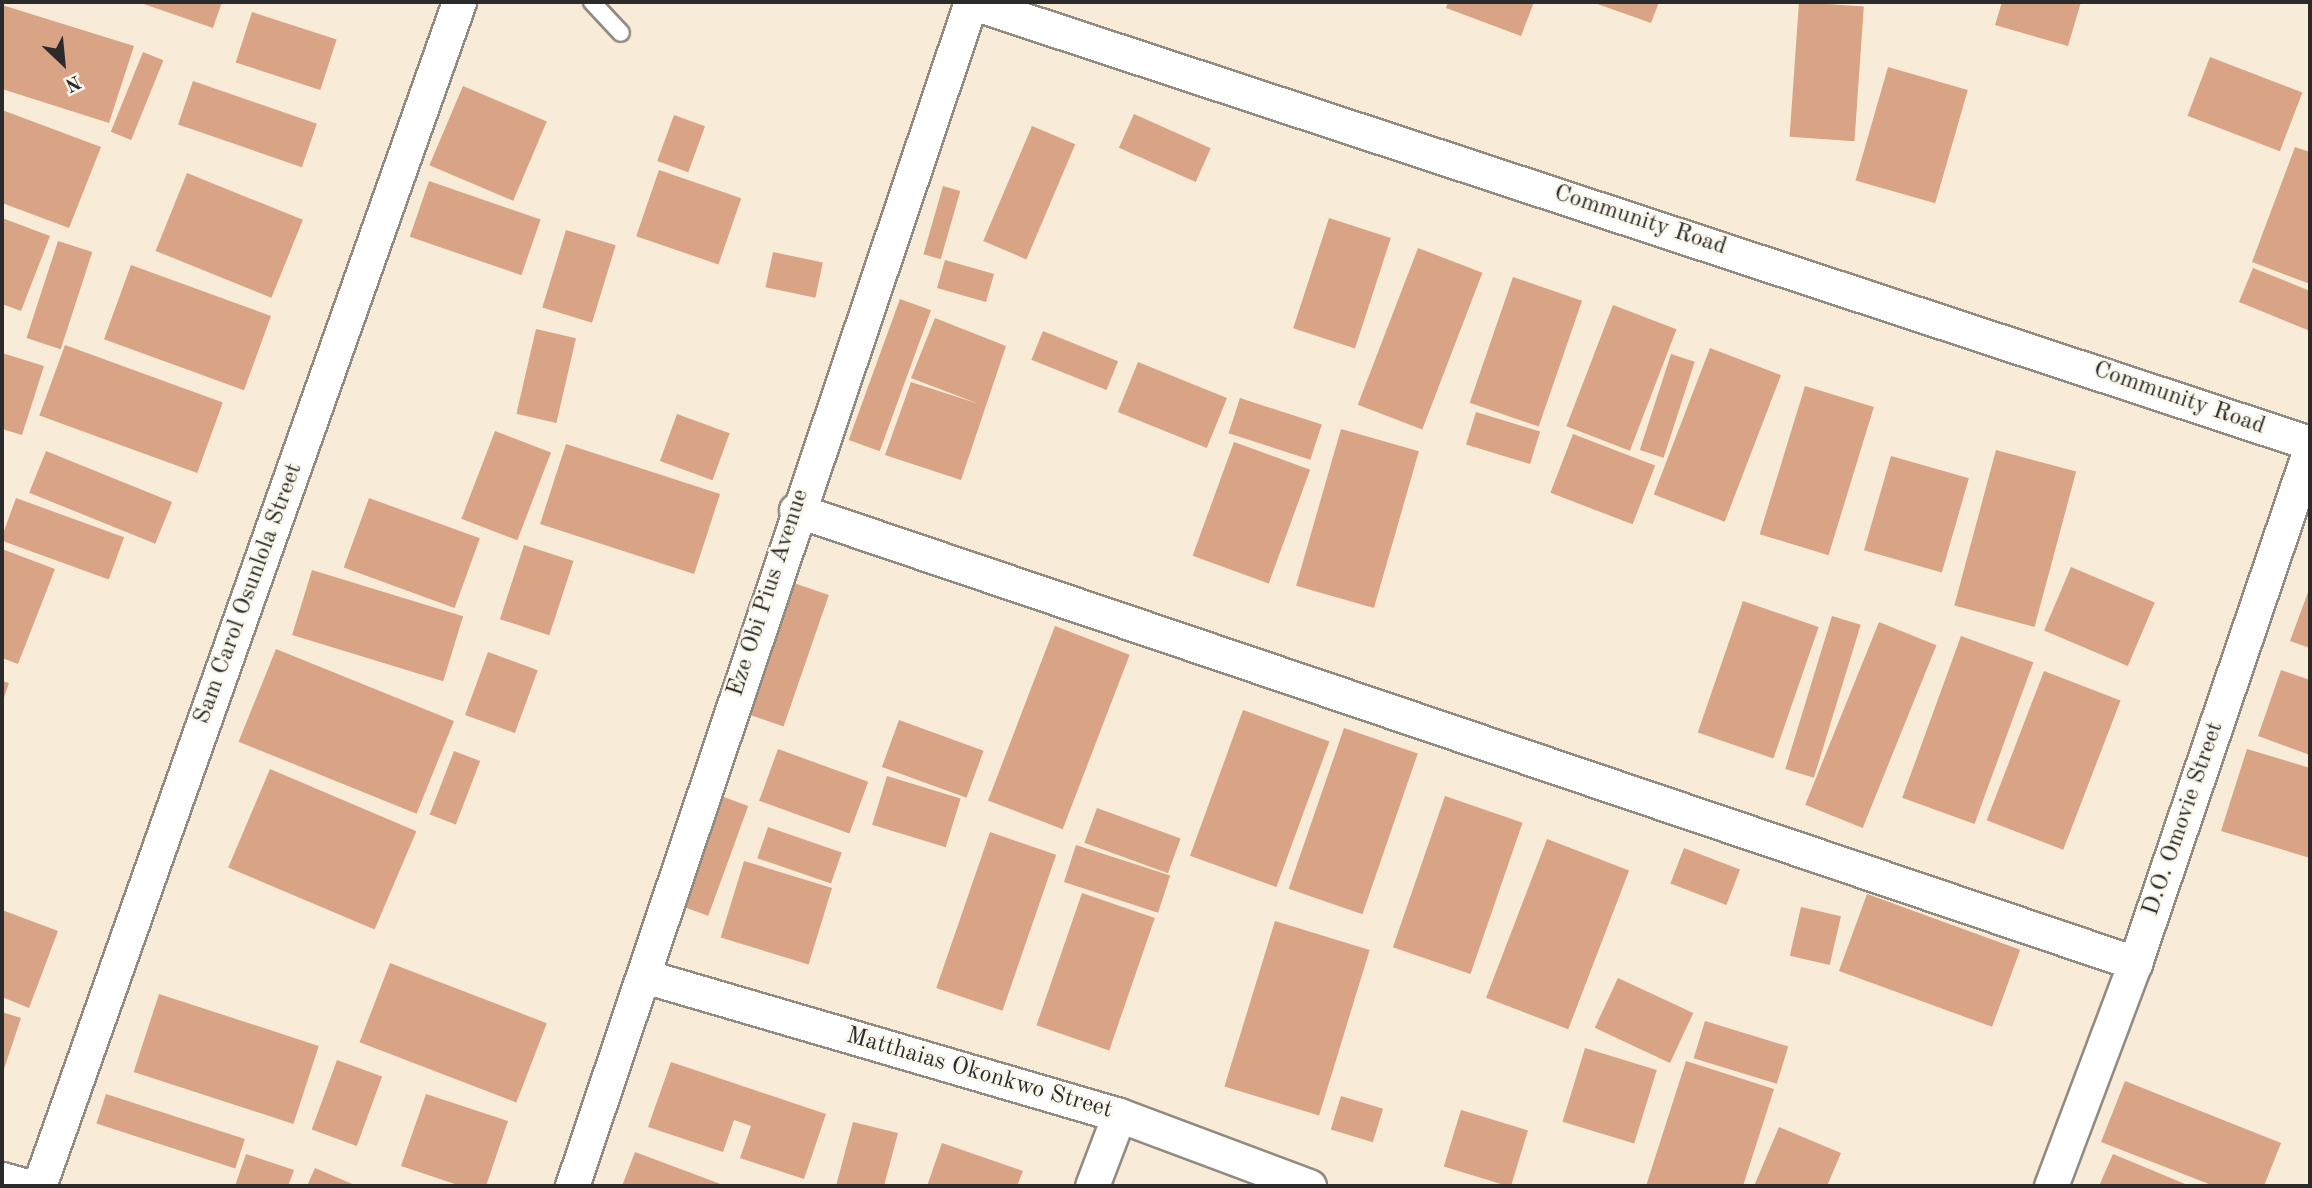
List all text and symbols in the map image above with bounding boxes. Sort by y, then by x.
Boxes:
north arrow [28,28,98,98]
text: N [62,71,83,94]
street label: Community Road [1550,180,1730,262]
street label: Community Road [2089,356,2269,442]
street label: Sam Carol Osunlola Street [188,460,310,728]
street label: Eze Obi Pius Avenue [722,486,816,700]
street label: D.O. Omovie Street [2137,718,2231,920]
street label: Matthaias Okonkwo Street [843,1022,1115,1126]

